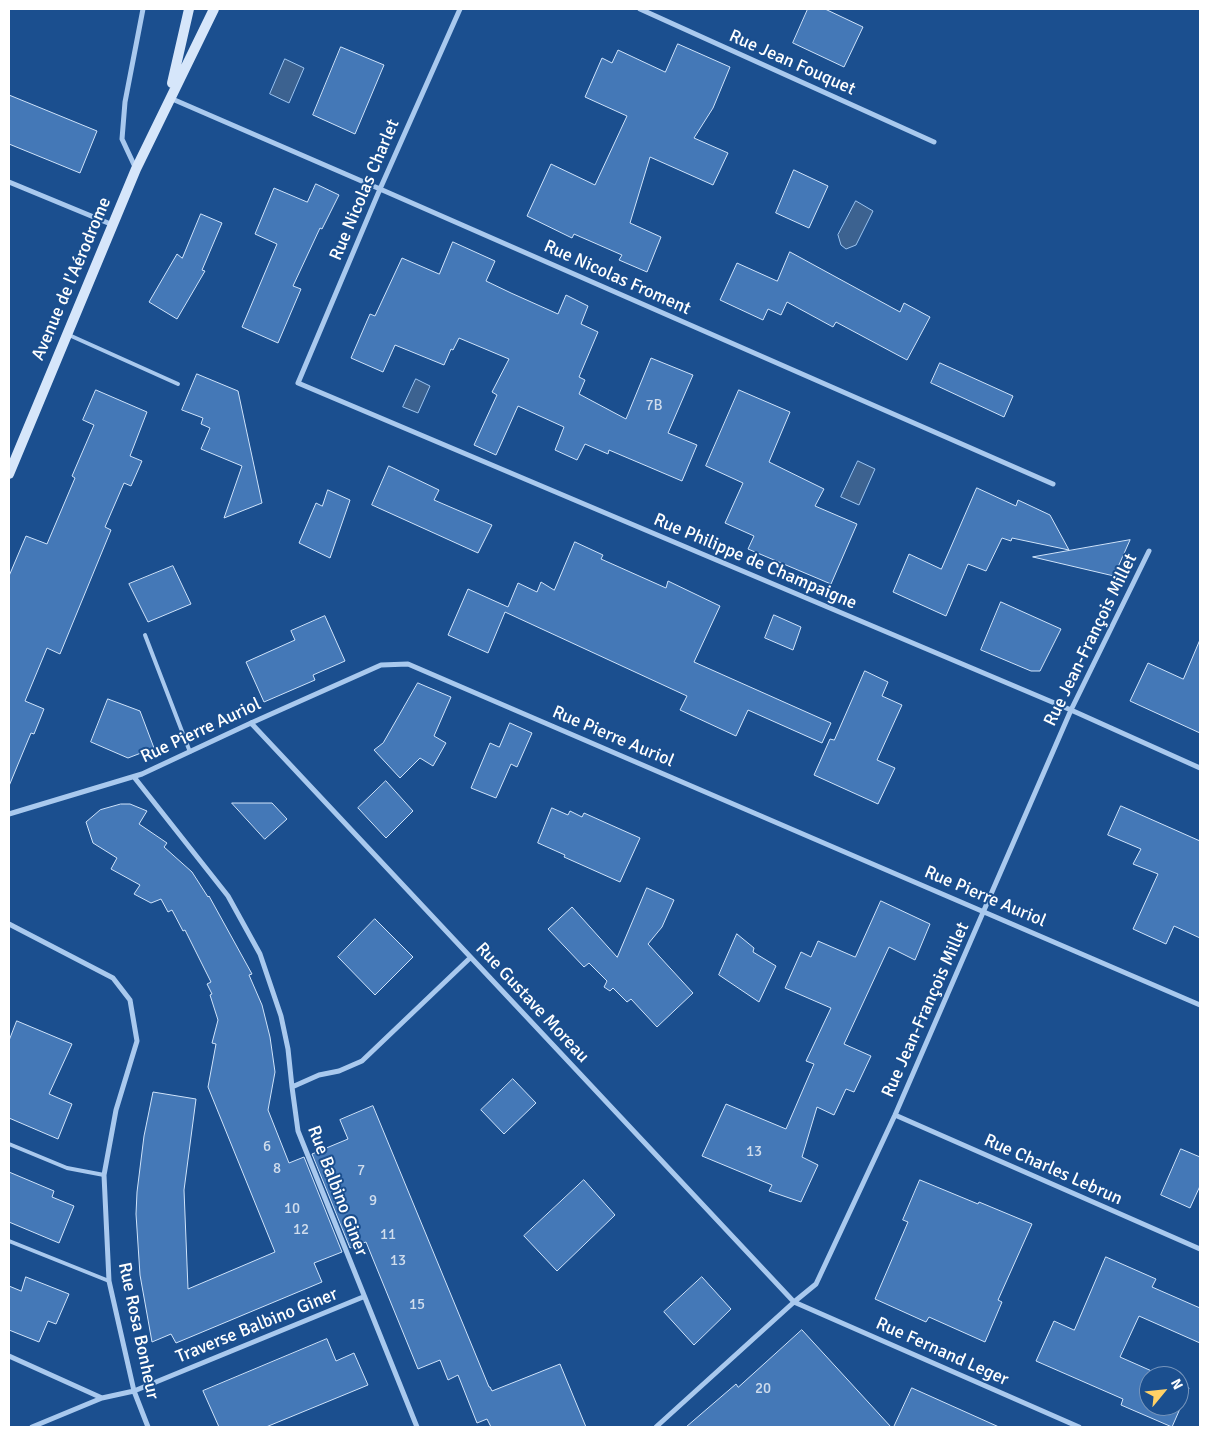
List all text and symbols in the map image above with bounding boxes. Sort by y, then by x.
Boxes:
street label: Rue Jean Fouquet [726,25,858,101]
street label: Rue Nicolas Charlet [326,116,404,264]
street label: Avenue de l'Aérodrome [28,194,116,364]
street label: Rue Nicolas Froment [540,236,694,320]
house number: 7B [645,397,663,415]
street label: Rue Philippe de Champaigne [650,509,860,615]
street label: Rue Jean-François Millet [1040,550,1142,730]
street label: Rue Pierre Auriol [137,694,265,768]
street label: Rue Pierre Auriol [549,702,677,772]
street label: Rue Pierre Auriol [921,862,1049,932]
street label: Rue Jean-François Millet [878,919,974,1101]
street label: Rue Gustave Moreau [471,938,593,1068]
street label: Rue Balbino Giner [302,1123,372,1259]
street label: Rue Charles Lebrun [980,1130,1126,1210]
house number: 6 [263,1138,271,1156]
house number: 13 [746,1143,762,1161]
house number: 8 [273,1160,281,1178]
house number: 7 [357,1162,365,1180]
house number: 9 [369,1192,377,1210]
house number: 10 [284,1200,300,1218]
house number: 12 [293,1221,309,1239]
house number: 11 [380,1226,396,1244]
house number: 13 [390,1252,406,1270]
street label: Rue Rosa Bonheur [113,1261,163,1401]
street label: Traverse Balbino Giner [173,1284,341,1368]
house number: 15 [409,1296,425,1314]
street label: Rue Fernand Leger [872,1313,1012,1391]
north arrow [1139,1366,1189,1416]
text: N [1167,1376,1187,1392]
house number: 20 [755,1380,771,1398]

